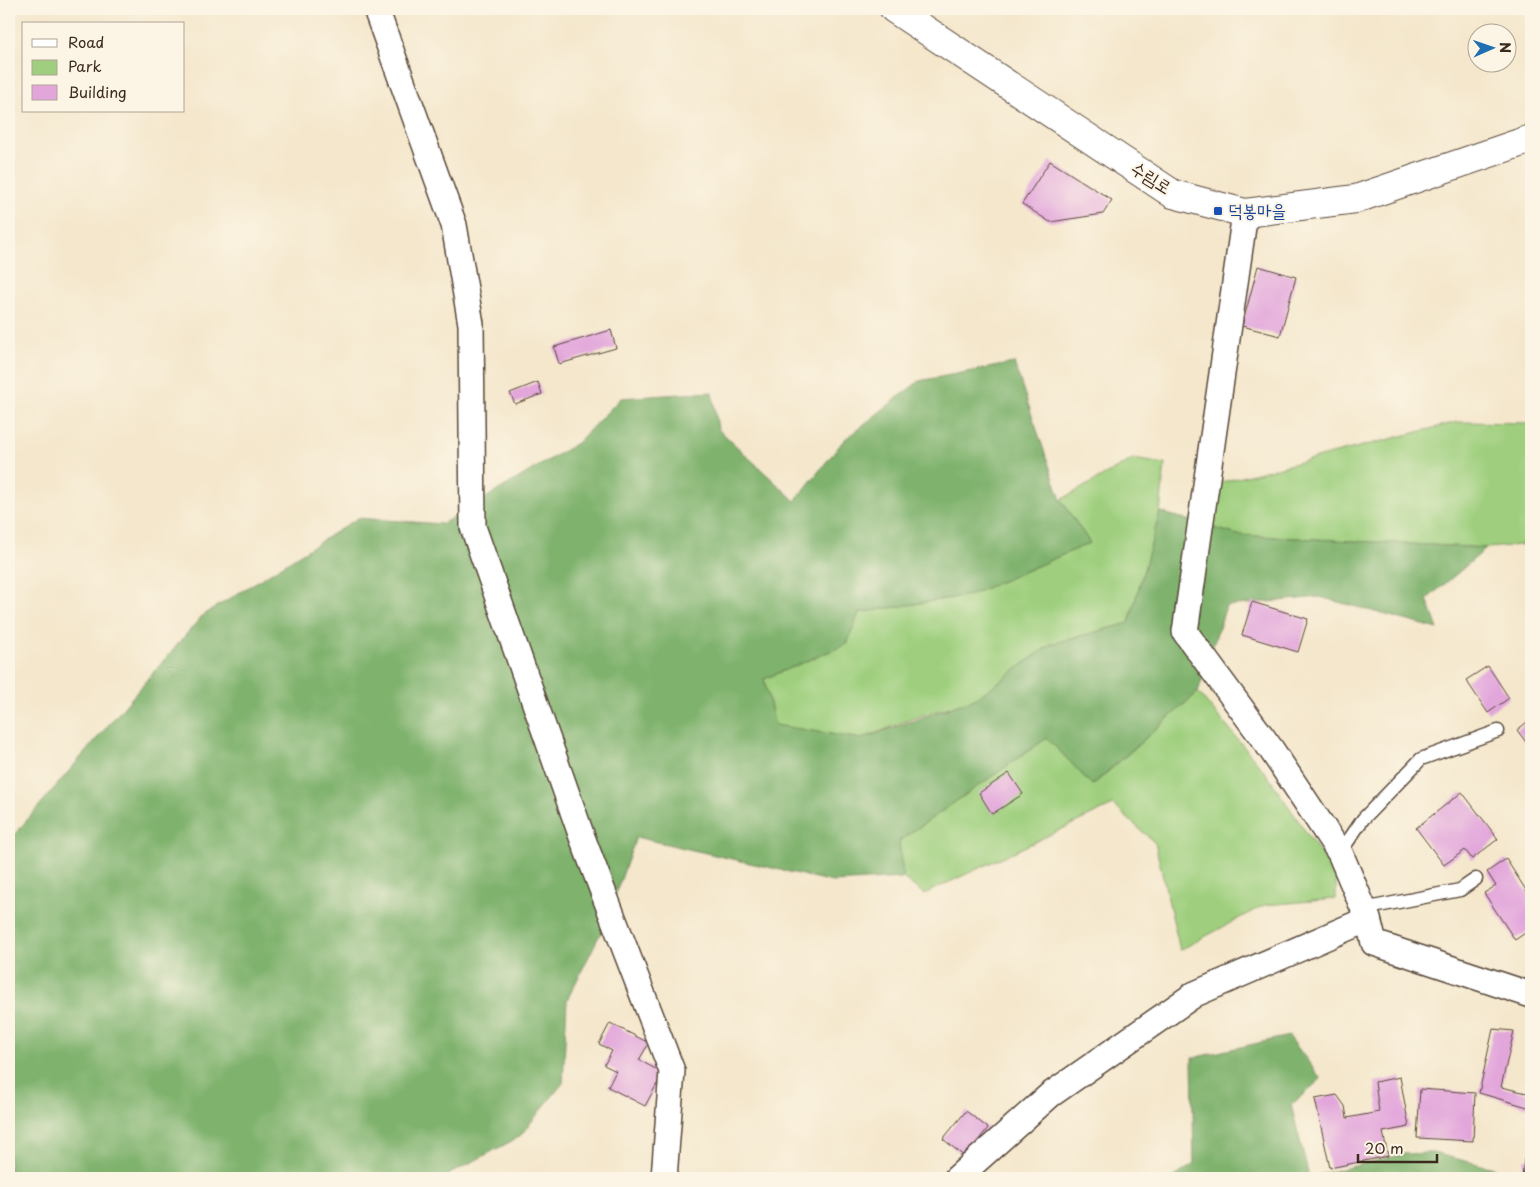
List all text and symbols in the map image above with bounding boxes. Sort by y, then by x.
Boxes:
legend [22,22,185,112]
north arrow [1468,22,1518,72]
text: Road [68,30,104,53]
text: N [1495,42,1516,53]
text: Park [68,54,102,77]
text: Building [68,80,127,103]
street label: 수림로 [1126,154,1177,200]
place label: 덕봉마을 [1228,196,1286,223]
marker: 덕봉마을 [1212,205,1224,217]
scale bar [1358,1132,1436,1164]
text: 20 m [1365,1136,1404,1159]

